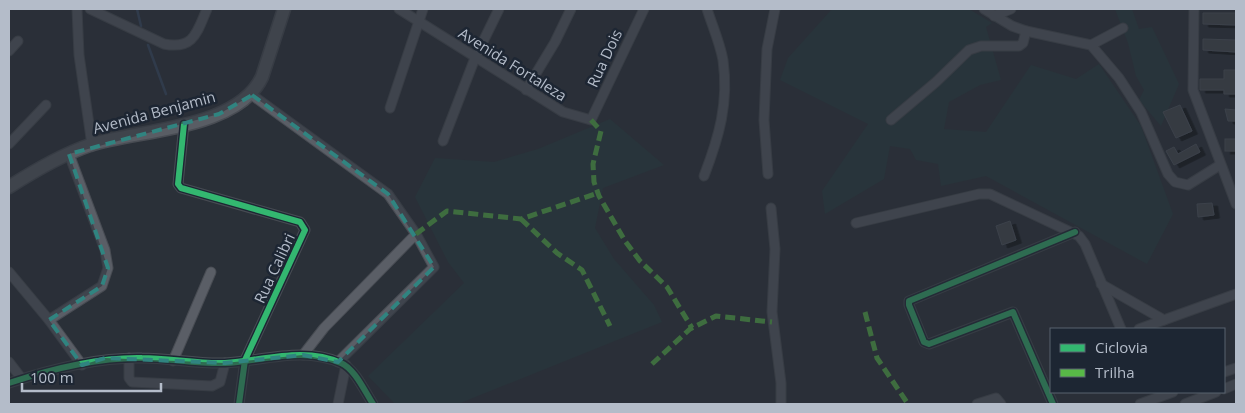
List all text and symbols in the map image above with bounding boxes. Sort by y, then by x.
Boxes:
street label: Avenida Fortaleza [455,23,571,105]
street label: Rua Dois [582,26,626,90]
street label: Avenida Benjamin [91,86,217,138]
street label: Rua Calibri [249,230,299,306]
legend [1050,328,1225,393]
text: Ciclovia [1095,337,1148,357]
scale bar [22,360,161,392]
text: Trilha [1095,362,1135,382]
text: 100 m [30,367,74,387]

